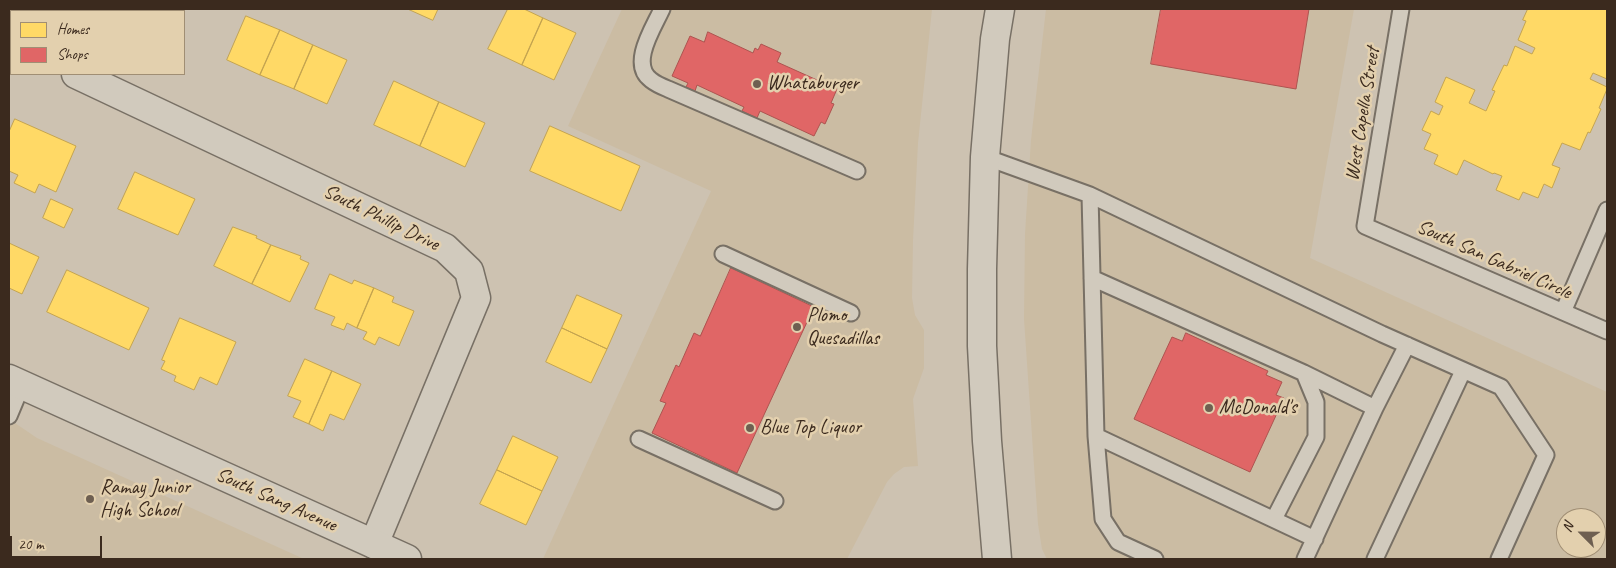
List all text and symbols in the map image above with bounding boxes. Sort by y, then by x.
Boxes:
legend [10,10,185,75]
text: Homes [57,20,89,39]
text: Shops [57,45,88,64]
street label: West Capella Street [1341,45,1385,183]
place label: Whataburger [767,72,859,96]
marker: Whataburger [751,78,763,90]
street label: South Phillip Drive [319,180,443,256]
street label: South San Gabriel Circle [1413,215,1575,305]
place label: Plomo Quesadillas [807,304,879,351]
marker: Plomo Quesadillas [791,321,803,333]
place label: McDonald's [1219,396,1297,420]
marker: McDonald's [1203,402,1215,414]
place label: Blue Top Liquor [760,416,861,440]
marker: Blue Top Liquor [744,422,756,434]
street label: South Sang Avenue [212,463,340,537]
place label: Ramay Junior High School [100,476,190,523]
marker: Ramay Junior High School [84,493,96,505]
north arrow [1556,508,1606,558]
text: N [1558,520,1577,535]
scale bar [12,526,105,558]
text: 20 m [18,535,44,554]

